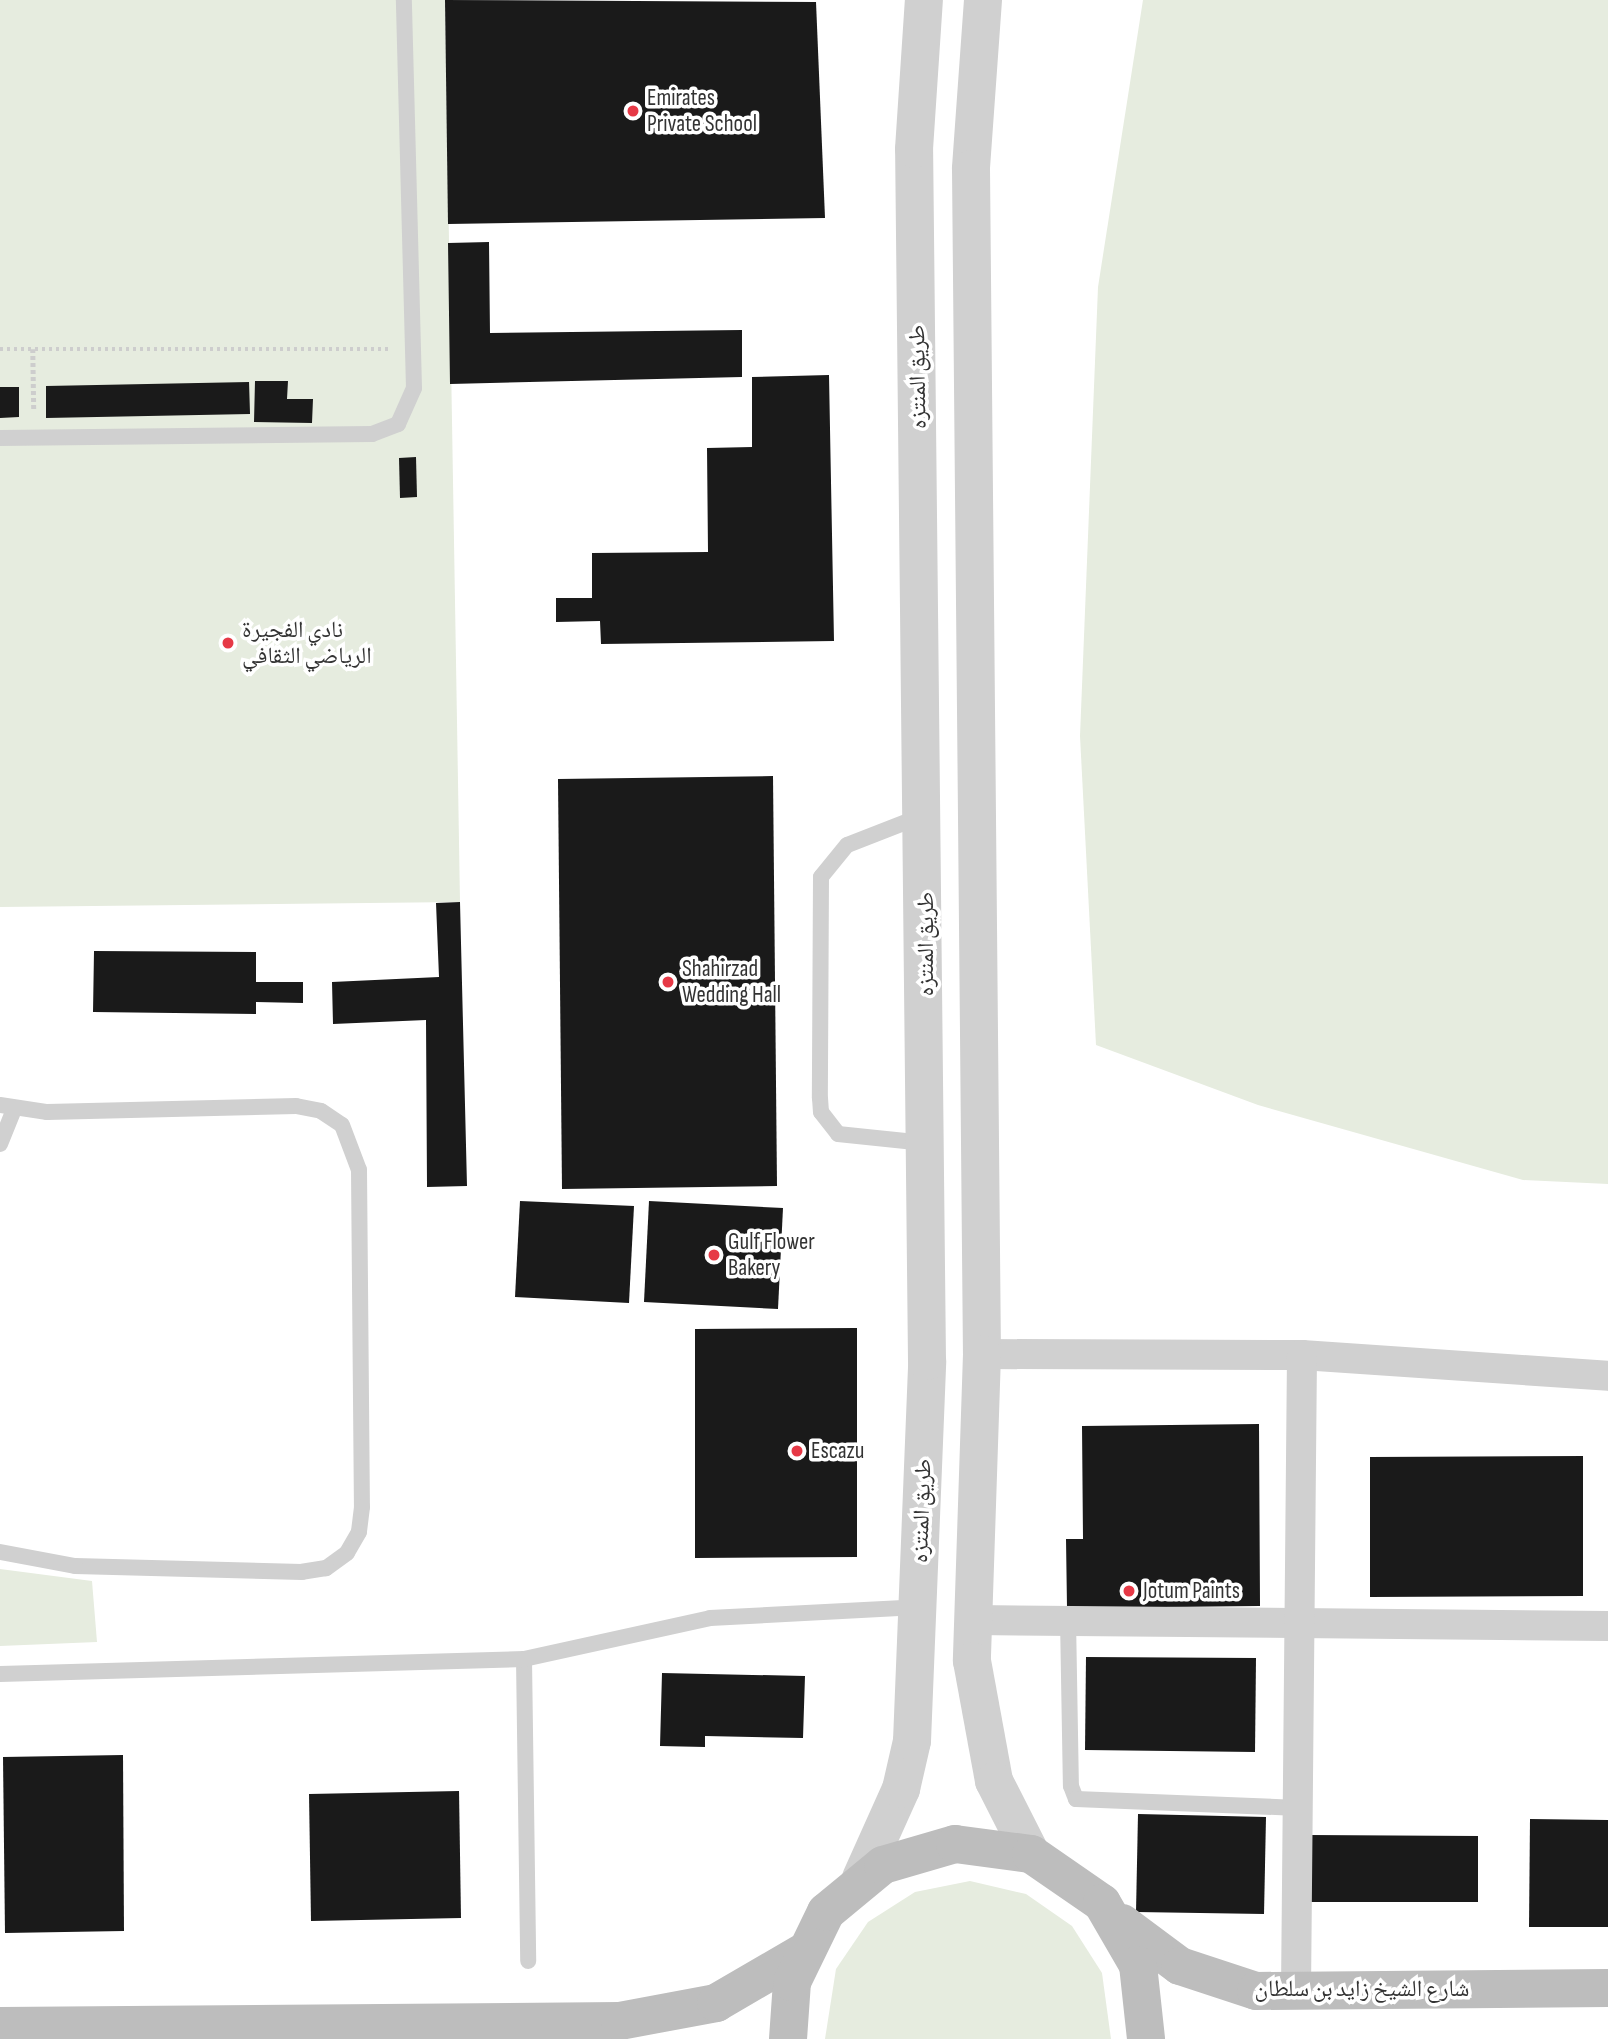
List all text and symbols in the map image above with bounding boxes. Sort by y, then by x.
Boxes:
place label: Emirates Private School [647,84,757,138]
marker: Emirates Private School [625,103,641,119]
street label: طريق المنتزه [903,325,933,429]
place label: نادي الفجيرة الرياضي الثقافي [242,616,372,670]
marker: نادي الفجيرة الرياضي الثقافي [220,635,236,651]
street label: طريق المنتزه [912,892,940,996]
place label: Shahirzad Wedding Hall [682,955,781,1009]
marker: Shahirzad Wedding Hall [660,974,676,990]
place label: Gulf Flower Bakery [728,1228,815,1282]
marker: Gulf Flower Bakery [706,1247,722,1263]
place label: Escazu [811,1437,864,1465]
marker: Escazu [789,1443,805,1459]
street label: طريق المنتزه [906,1458,938,1564]
place label: Jotum Paints [1143,1577,1240,1605]
marker: Jotum Paints [1121,1583,1137,1599]
street label: شارع الشيخ زايد بن سلطان [1254,1975,1470,2003]

